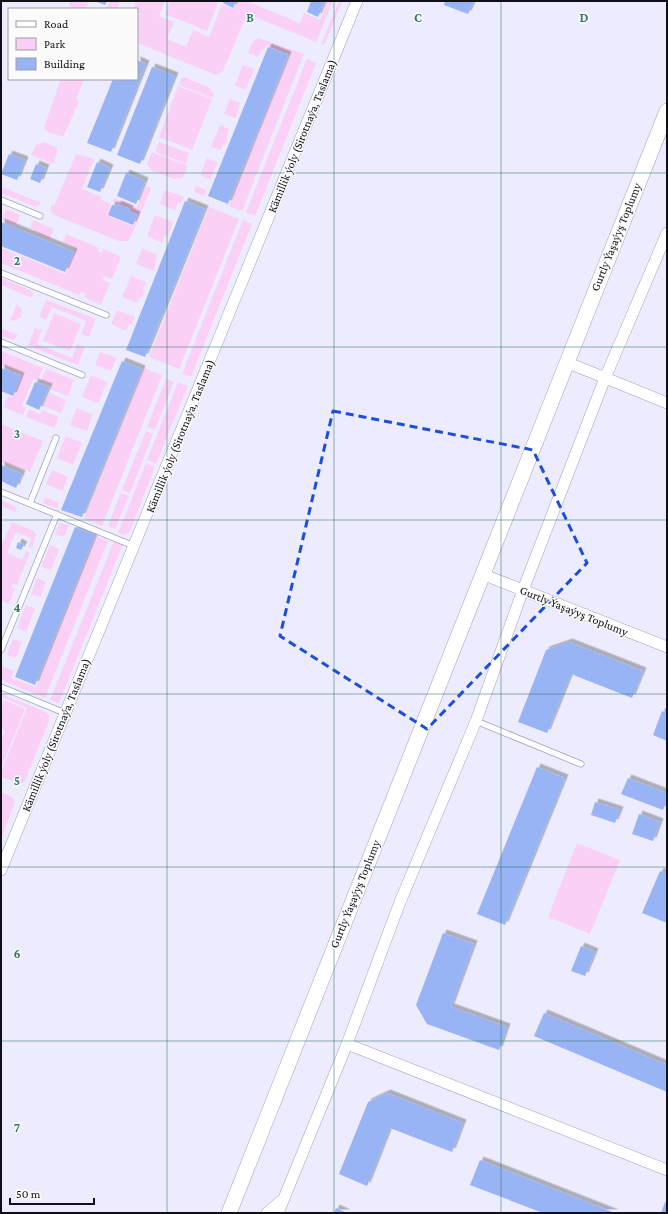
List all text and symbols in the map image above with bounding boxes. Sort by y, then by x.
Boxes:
legend [8,8,138,80]
text: B [246,10,254,25]
text: C [414,10,422,25]
text: D [580,10,589,25]
text: Road [44,17,69,31]
text: Park [44,37,66,51]
text: Building [44,57,85,71]
street label: Kämillik ýoly (Sirotnaýa, Taslama) [265,57,339,215]
street label: Gurtly Ýaşaýyş Toplumy [588,180,644,293]
text: 2 [14,253,21,268]
street label: Kämillik ýoly (Sirotnaýa, Taslama) [143,357,217,515]
text: 3 [14,426,20,441]
street label: Gurtly Ýaşaýyş Toplumy [518,583,631,639]
text: 4 [13,600,21,615]
street label: Kämillik ýoly (Sirotnaýa, Taslama) [19,656,93,814]
text: 5 [14,773,20,788]
street label: Gurtly Ýaşaýyş Toplumy [327,837,383,950]
text: 6 [13,946,21,961]
text: 7 [14,1120,20,1135]
scale bar [10,1180,94,1206]
text: 50 m [16,1187,41,1201]

